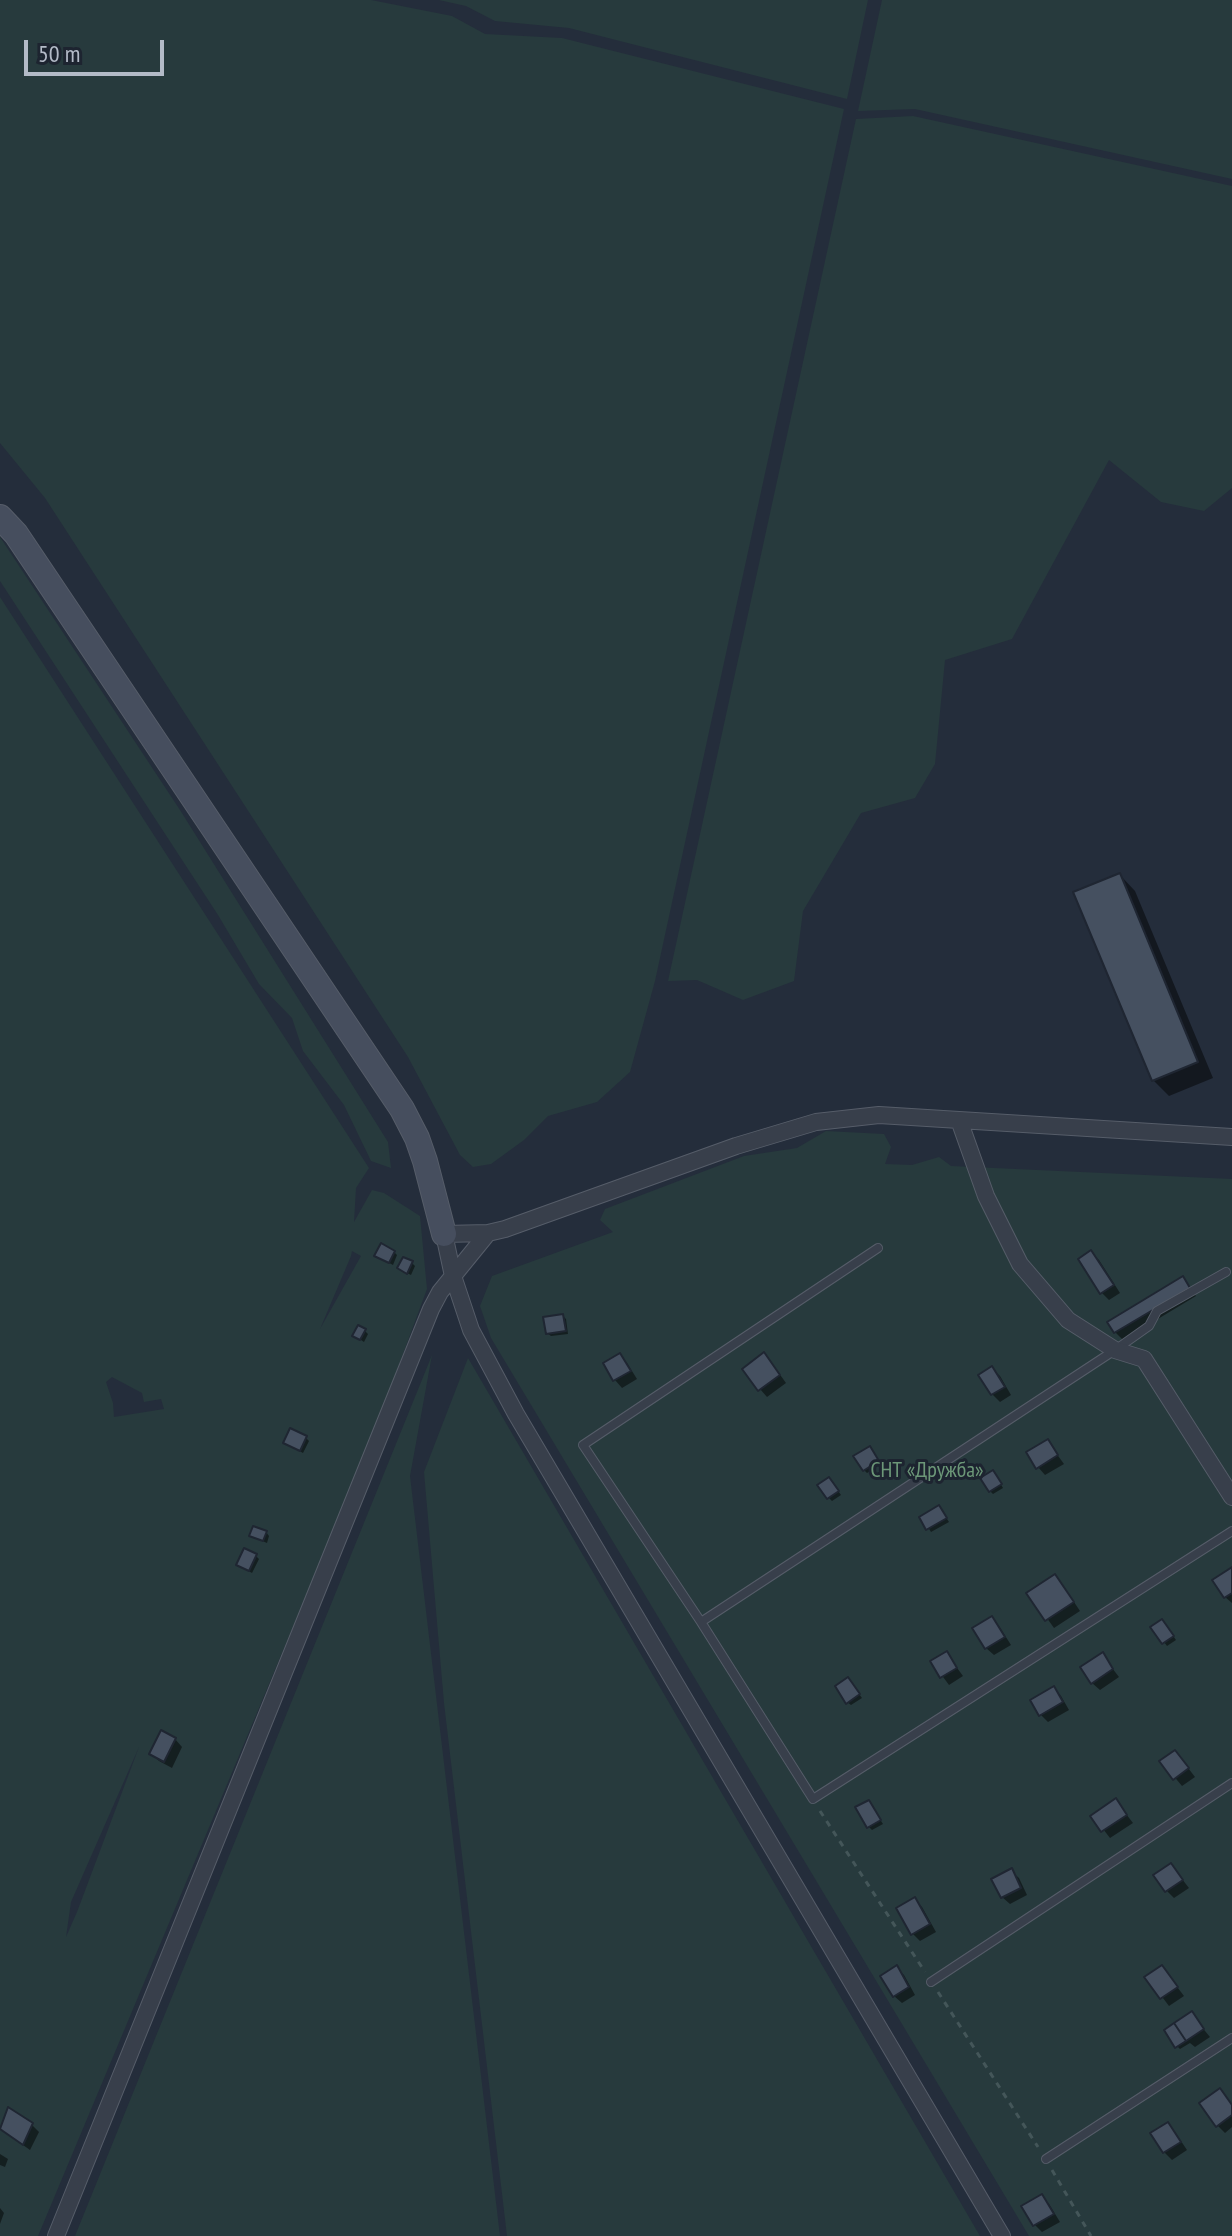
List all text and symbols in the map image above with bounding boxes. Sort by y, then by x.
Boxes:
scale bar [28,24,168,74]
text: 50 m [38,38,80,69]
park label: СНТ «Дружба» [870,1458,984,1484]

